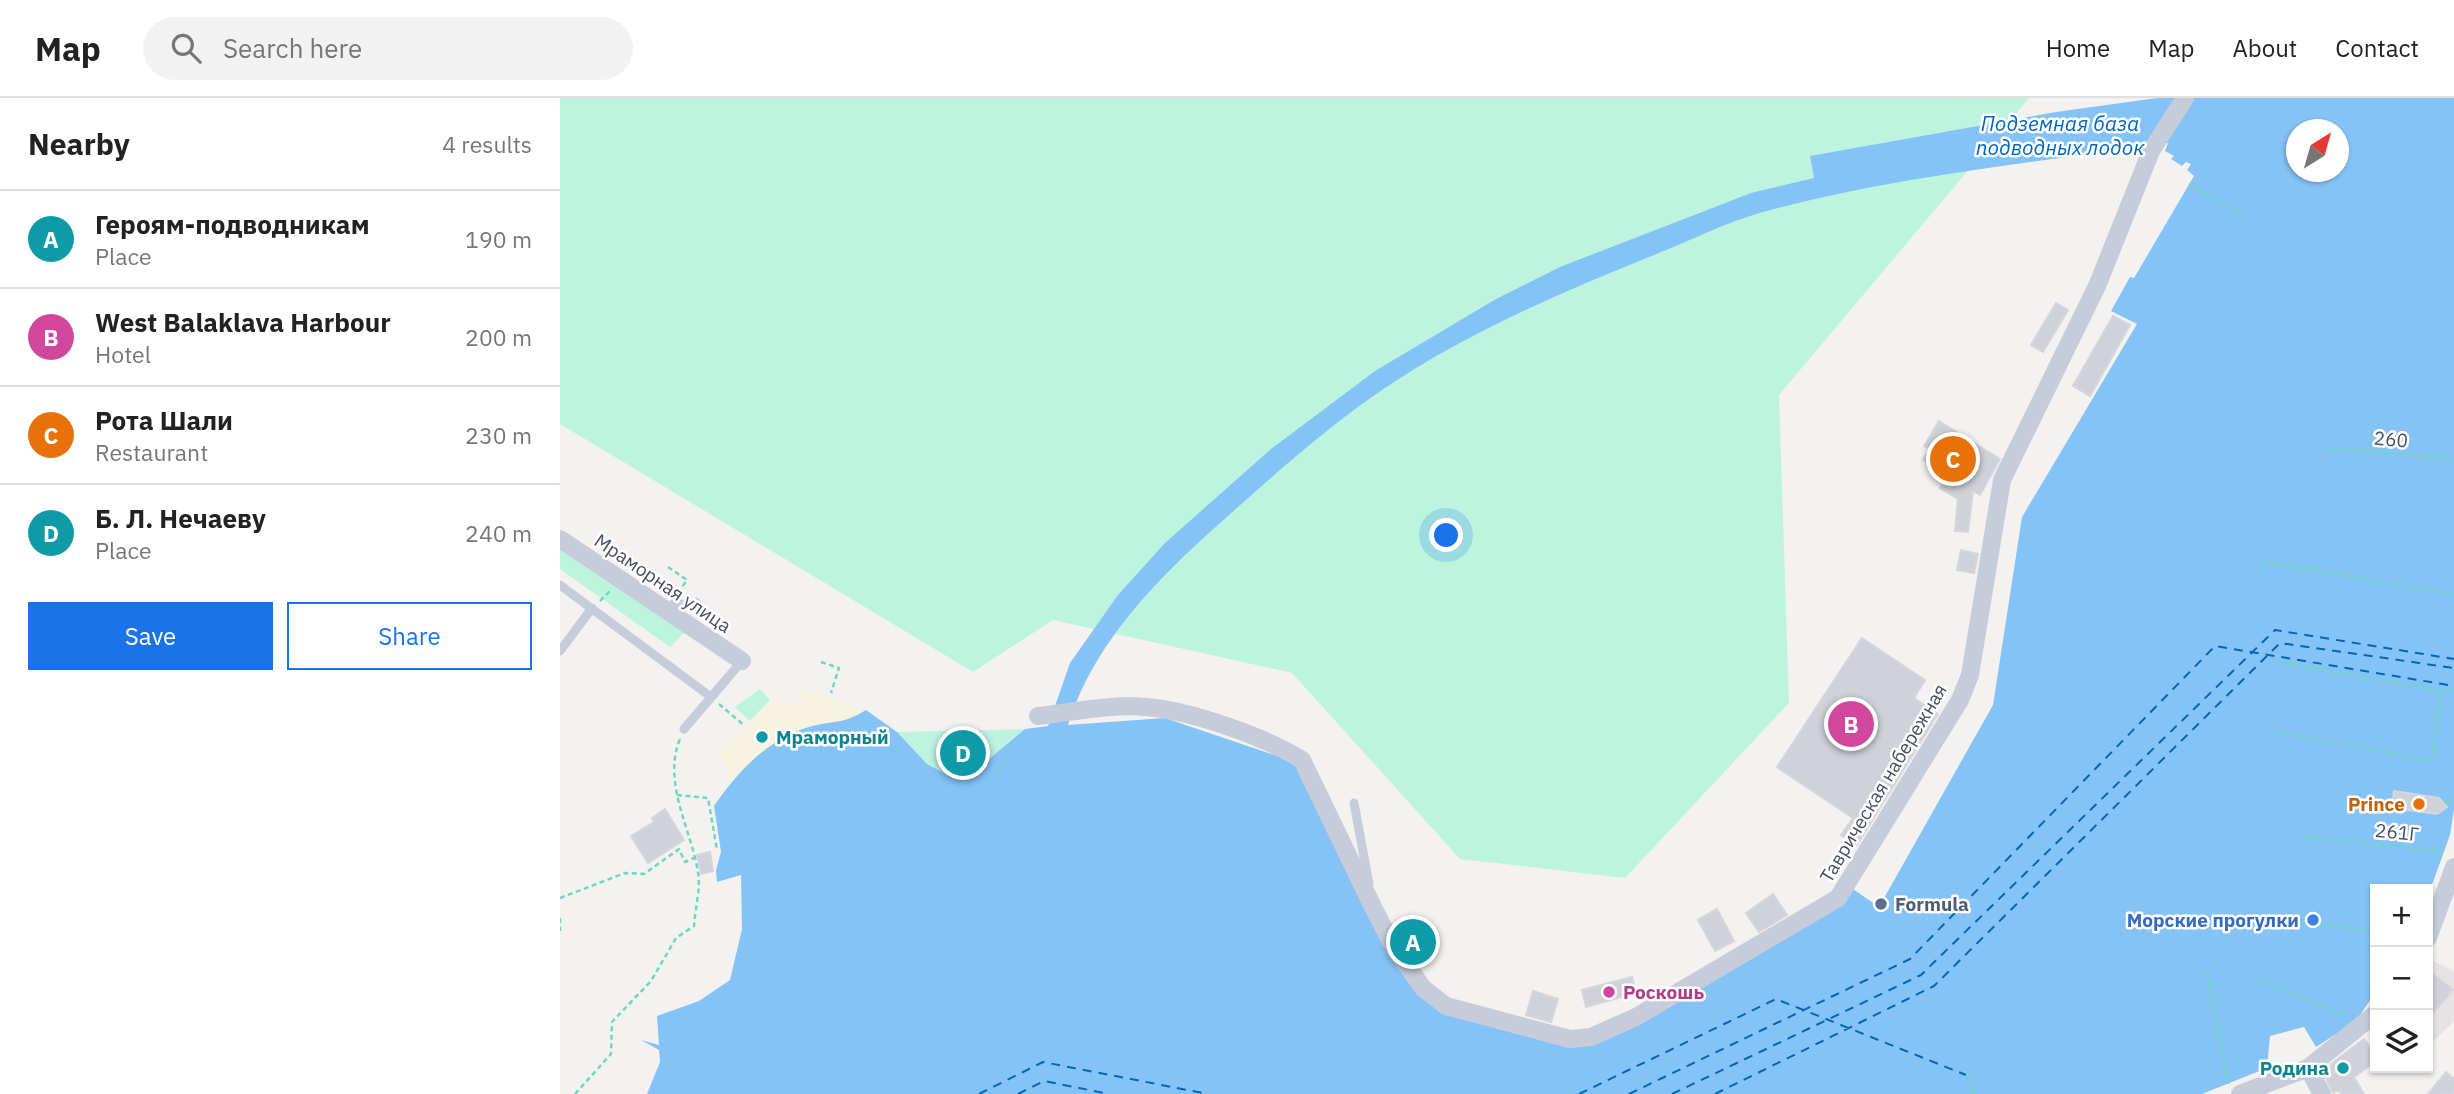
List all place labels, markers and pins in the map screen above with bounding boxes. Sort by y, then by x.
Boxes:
pin: C [1930,433,1976,485]
pin: B [1828,698,1874,750]
place label: Мраморный [776,725,889,749]
pin: D [940,727,986,779]
marker: Мраморный [754,729,770,745]
place label: Prince [2348,792,2405,816]
marker: Prince [2411,796,2427,812]
place label: Formula [1895,892,1969,916]
marker: Formula [1873,896,1889,912]
place label: Морские прогулки [2127,908,2299,932]
marker: Морские прогулки [2305,912,2321,928]
pin: A [1390,916,1436,968]
place label: Роскошь [1623,980,1704,1004]
marker: Роскошь [1601,984,1617,1000]
place label: Родина [2260,1056,2329,1080]
marker: Родина [2335,1060,2351,1076]

